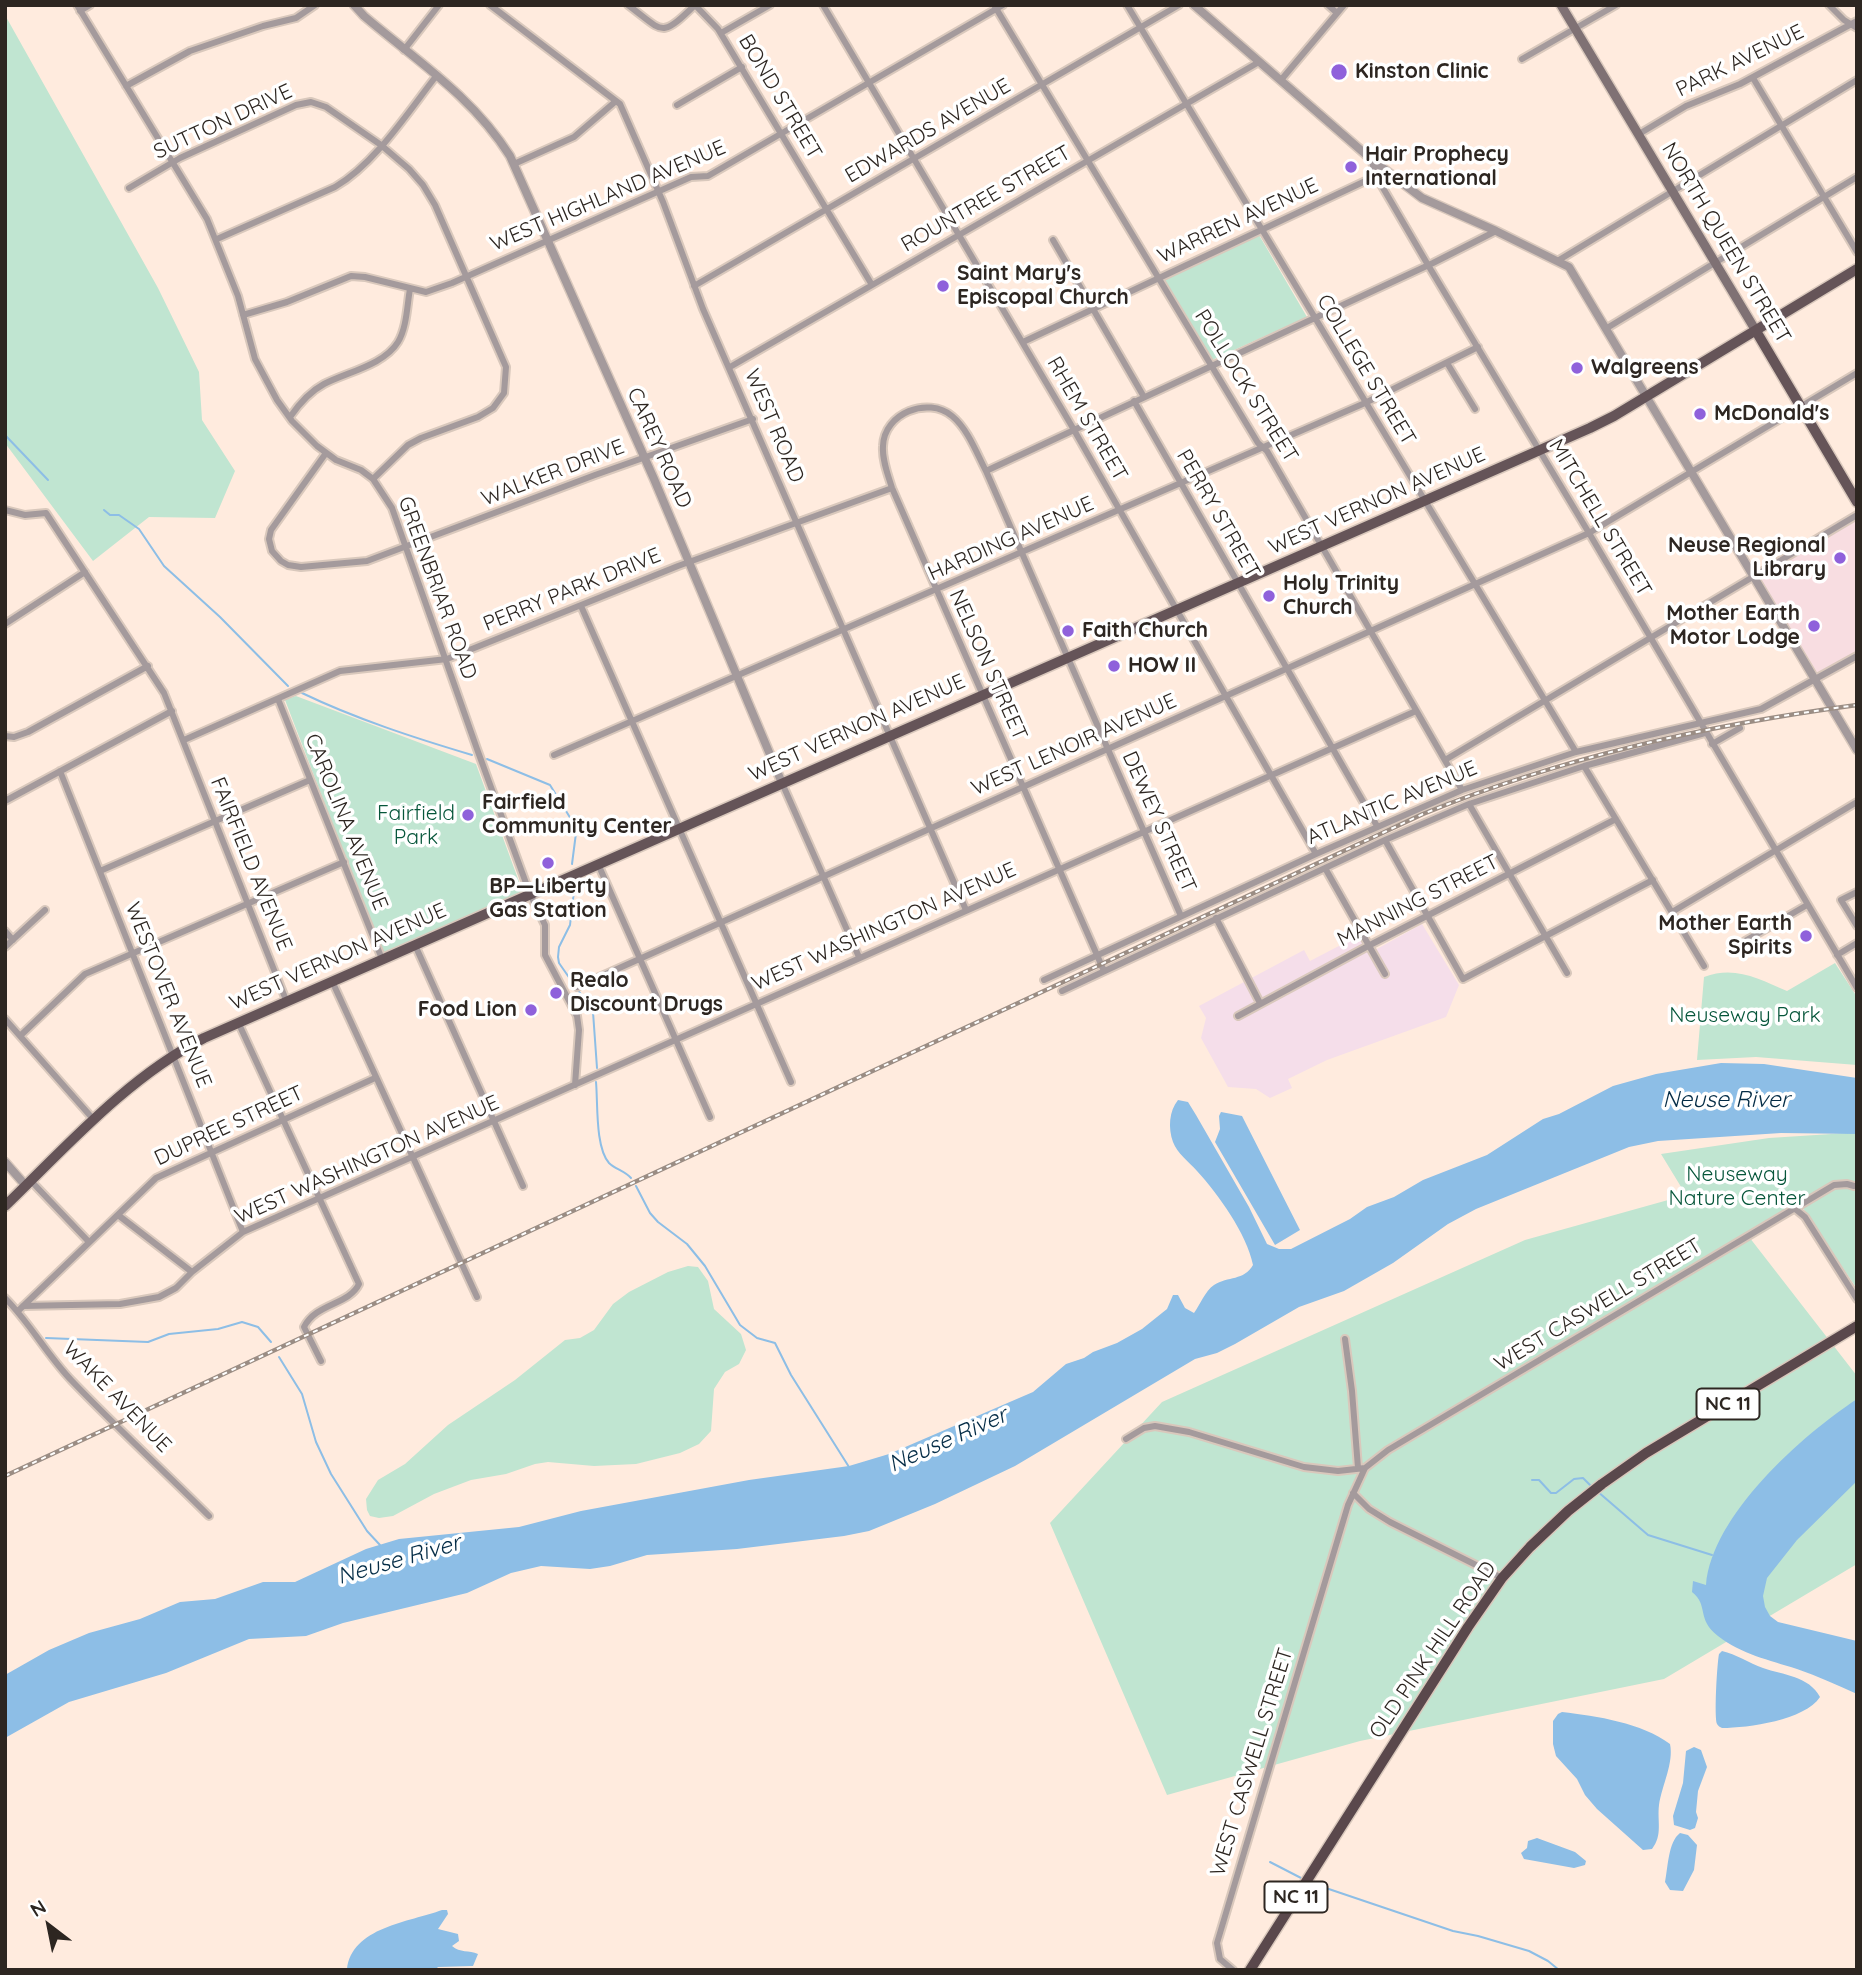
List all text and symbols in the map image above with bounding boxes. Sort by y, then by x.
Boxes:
street label: PARK AVENUE [1672,19,1808,103]
street label: BOND STREET [733,30,827,164]
place label: Kinston Clinic [1355,59,1489,85]
marker: Kinston Clinic [1329,62,1349,82]
street label: EDWARDS AVENUE [841,73,1015,189]
street label: SUTTON DRIVE [150,79,296,165]
street label: WEST HIGHLAND AVENUE [487,135,729,257]
street label: NORTH QUEEN STREET [1656,138,1796,348]
street label: ROUNTREE STREET [897,140,1075,258]
place label: Hair Prophecy International [1365,142,1509,192]
marker: Hair Prophecy International [1343,159,1359,175]
street label: WARREN AVENUE [1154,173,1322,269]
place label: Saint Mary's Episcopal Church [957,261,1129,311]
marker: Saint Mary's Episcopal Church [935,278,951,294]
street label: COLLEGE STREET [1311,290,1421,450]
street label: POLLOCK STREET [1189,305,1303,467]
street label: RHEM STREET [1041,352,1133,486]
place label: Walgreens [1591,355,1699,381]
marker: Walgreens [1569,360,1585,376]
street label: WEST ROAD [739,365,809,487]
street label: CAREY ROAD [621,384,697,512]
place label: McDonald's [1714,401,1829,427]
marker: McDonald's [1692,406,1708,422]
street label: WALKER DRIVE [478,434,628,512]
street label: MITCHELL STREET [1543,435,1657,601]
street label: WEST VERNON AVENUE [1265,442,1489,560]
street label: PERRY STREET [1171,445,1265,583]
street label: HARDING AVENUE [924,491,1098,587]
street label: GREENBRIAR ROAD [392,493,482,683]
place label: Neuse Regional Library [1668,533,1826,583]
street label: PERRY PARK DRIVE [480,543,664,637]
marker: Neuse Regional Library [1832,550,1848,566]
place label: Holy Trinity Church [1283,571,1399,621]
street label: NELSON STREET [943,586,1033,744]
marker: Holy Trinity Church [1261,588,1277,604]
place label: Mother Earth Motor Lodge [1666,601,1800,651]
place label: Faith Church [1082,618,1208,644]
marker: Mother Earth Motor Lodge [1806,618,1822,634]
marker: Faith Church [1060,623,1076,639]
place label: HOW II [1128,653,1196,679]
marker: HOW II [1106,658,1122,674]
street label: WEST VERNON AVENUE [745,669,969,787]
street label: WEST LENOIR AVENUE [968,688,1180,802]
street label: CAROLINA AVENUE [299,730,393,914]
street label: DEWEY STREET [1117,748,1201,896]
street label: ATLANTIC AVENUE [1303,756,1481,850]
street label: FAIRFIELD AVENUE [205,774,297,954]
place label: Fairfield Community Center [482,790,672,840]
park label: Fairfield Park [377,801,455,851]
marker: Fairfield Community Center [460,807,476,823]
street label: MANNING STREET [1333,849,1503,953]
marker: BP—Liberty Gas Station [540,855,556,871]
street label: WEST WASHINGTON AVENUE [748,857,1020,997]
place label: BP—Liberty Gas Station [489,874,607,924]
street label: WEST VERNON AVENUE [226,898,450,1016]
street label: WESTOVER AVENUE [119,899,217,1091]
place label: Mother Earth Spirits [1658,911,1792,961]
marker: Mother Earth Spirits [1798,928,1814,944]
place label: Realo Discount Drugs [570,968,723,1018]
marker: Realo Discount Drugs [548,985,564,1001]
place label: Food Lion [418,997,517,1023]
marker: Food Lion [523,1002,539,1018]
park label: Neuseway Park [1669,1003,1821,1029]
street label: DUPREE STREET [151,1080,307,1172]
water label: Neuse River [1662,1086,1790,1114]
street label: WEST WASHINGTON AVENUE [231,1090,503,1230]
park label: Neuseway Nature Center [1669,1162,1805,1212]
street label: WEST CASWELL STREET [1490,1233,1706,1377]
street label: WAKE AVENUE [58,1336,176,1458]
road number: NC 11 [1696,1388,1760,1420]
water label: Neuse River [884,1402,1012,1478]
water label: Neuse River [334,1529,464,1591]
street label: OLD PINK HILL ROAD [1364,1557,1502,1743]
street label: WEST CASWELL STREET [1205,1645,1299,1879]
road number: NC 11 [1264,1882,1328,1912]
north arrow [14,1891,84,1961]
text: N [26,1894,50,1922]

